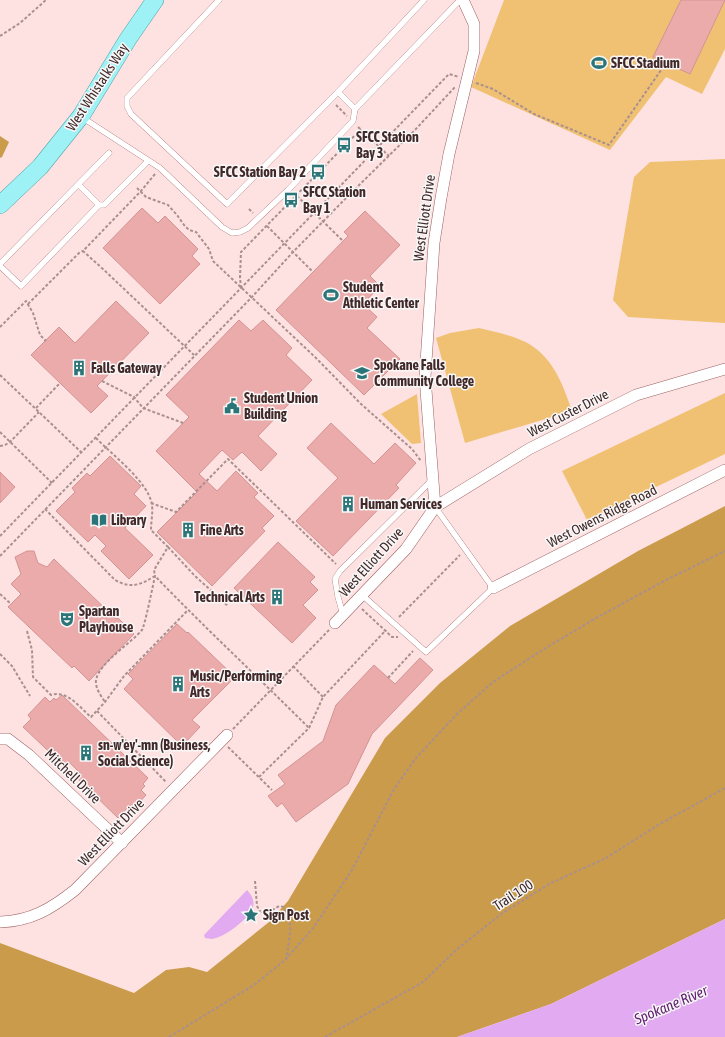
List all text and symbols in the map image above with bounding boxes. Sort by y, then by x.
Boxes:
street label: West Whistalks Way [63,40,131,134]
sports icon: SFCC Stadium [590,54,608,72]
place label: SFCC Stadium [611,55,680,71]
place label: SFCC Station Bay 3 [356,129,419,161]
bus stop icon: SFCC Station Bay 3 [335,136,353,154]
bus stop icon: SFCC Station Bay 2 [309,163,327,181]
place label: SFCC Station Bay 2 [214,164,306,180]
street label: West Elliott Drive [410,174,438,262]
place label: SFCC Station Bay 1 [303,184,366,216]
bus stop icon: SFCC Station Bay 1 [282,191,300,209]
place label: Student Athletic Center [342,279,420,311]
sports icon: Student Athletic Center [322,286,340,304]
place label: Spokane Falls Community College [374,357,474,389]
building icon: Falls Gateway [70,359,88,377]
place label: Falls Gateway [91,360,162,376]
school or university icon: Spokane Falls Community College [353,364,371,382]
street label: West Custer Drive [525,386,611,440]
place label: Student Union Building [244,390,318,422]
public building icon: Student Union Building [223,397,241,415]
street label: West Owens Ridge Road [544,481,660,551]
building icon: Human Services [339,495,357,513]
place label: Human Services [360,496,442,512]
library icon: Library [90,511,108,529]
place label: Library [111,512,147,528]
building icon: Fine Arts [179,521,197,539]
place label: Fine Arts [200,522,244,538]
street label: West Elliott Drive [336,524,406,600]
building icon: Technical Arts [268,588,286,606]
place label: Technical Arts [194,589,265,605]
place label: Spartan Playhouse [79,603,133,635]
theatre icon: Spartan Playhouse [58,610,76,628]
place label: Music/Performing Arts [189,668,283,700]
building icon: Music/Performing Arts [169,675,187,693]
place label: sn-w'ey'-mn (Business, Social Science) [98,737,211,769]
building icon: sn-w'ey'-mn (Business, Social Science) [77,744,95,762]
street label: Mitchell Drive [42,745,104,807]
street label: West Elliott Drive [75,795,147,869]
street label: Trail 100 [490,876,536,914]
place icon: Sign Post [242,906,260,924]
place label: Sign Post [263,907,309,923]
water label: Spokane River [631,981,711,1028]

